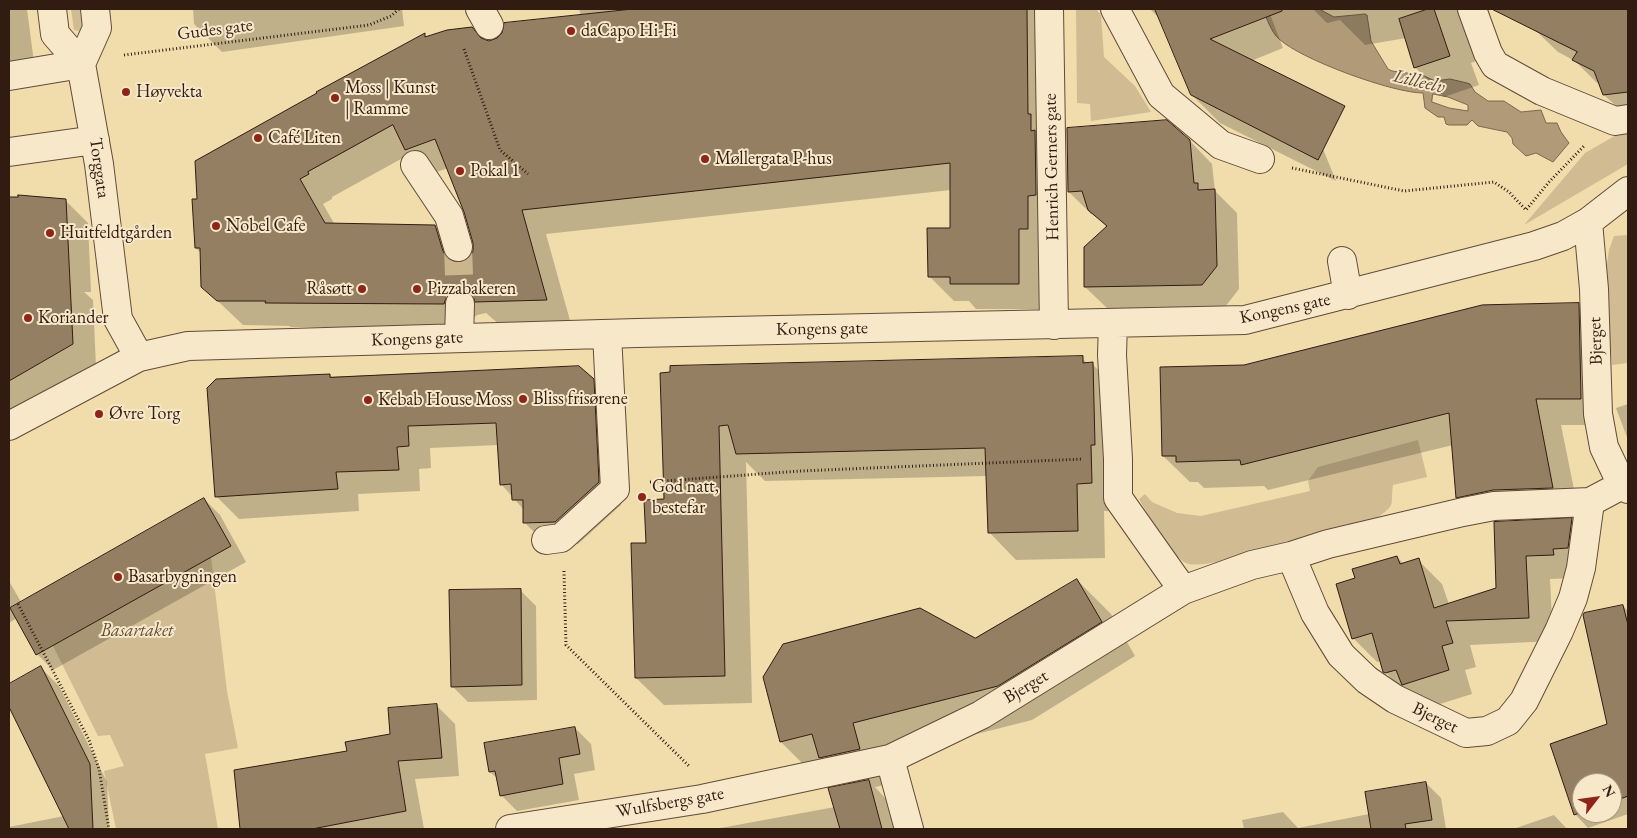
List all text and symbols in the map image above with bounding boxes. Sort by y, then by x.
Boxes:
street label: Gudes gate [176,15,254,45]
place label: daCapo Hi-Fi [581,20,677,42]
marker: daCapo Hi-Fi [565,25,577,37]
water label: Lilleelv [1391,65,1447,99]
place label: Moss | Kunst | Ramme [345,77,436,120]
place label: Høyvekta [136,81,202,103]
marker: Høyvekta [120,86,132,98]
marker: Moss | Kunst | Ramme [329,92,341,104]
street label: Henrich Gerners gate [1040,93,1064,241]
place label: Café Liten [268,127,341,149]
marker: Café Liten [252,132,264,144]
street label: Torggata [84,136,114,200]
place label: Møllergata P-hus [715,148,832,170]
marker: Møllergata P-hus [699,153,711,165]
place label: Pokal 1 [470,160,520,182]
marker: Pokal 1 [454,165,466,177]
place label: Nobel Cafe [226,215,306,237]
marker: Nobel Cafe [210,220,222,232]
place label: Huitfeldtgården [60,222,172,244]
marker: Huitfeldtgården [44,227,56,239]
place label: Råsøtt [306,278,352,300]
place label: Pizzabakeren [427,278,516,300]
marker: Råsøtt [356,283,368,295]
marker: Pizzabakeren [411,283,423,295]
street label: Kongens gate [1238,289,1332,329]
place label: Koriander [38,307,108,329]
marker: Koriander [22,312,34,324]
street label: Kongens gate [776,317,868,341]
street label: Bjerget [1584,317,1608,365]
street label: Kongens gate [371,327,463,351]
place label: Bliss frisørene [533,388,628,410]
place label: Kebab House Moss [378,389,512,411]
marker: Bliss frisørene [517,393,529,405]
marker: Kebab House Moss [362,394,374,406]
place label: Øvre Torg [109,403,180,425]
marker: Øvre Torg [93,408,105,420]
place label: God natt, bestefar [652,476,719,518]
marker: God natt, bestefar [636,491,648,503]
place label: Basarbygningen [128,566,237,588]
marker: Basarbygningen [112,571,124,583]
park label: Basartaket [101,620,173,642]
street label: Bjerget [1000,665,1052,709]
street label: Bjerget [1409,698,1461,738]
north arrow [1572,773,1622,823]
text: N [1598,782,1620,800]
street label: Wulfsbergs gate [614,783,726,823]

